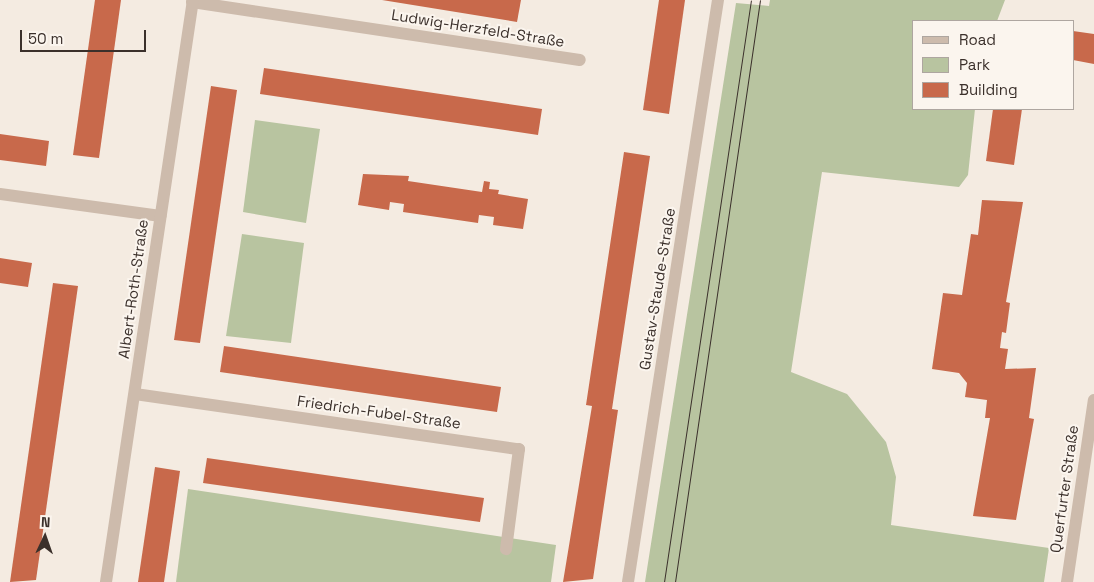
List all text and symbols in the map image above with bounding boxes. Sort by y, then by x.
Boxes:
street label: Ludwig-Herzfeld-Straße [390,5,566,51]
scale bar [22,20,149,52]
legend [912,20,1074,110]
text: 50 m [28,29,63,48]
text: Road [959,30,996,49]
text: Park [959,55,990,74]
text: Building [959,80,1018,99]
street label: Gustav-Staude-Straße [635,207,679,371]
street label: Albert-Roth-Straße [114,218,152,360]
street label: Friedrich-Fubel-Straße [296,392,462,432]
street label: Querfurter Straße [1046,424,1082,554]
north arrow [20,512,70,562]
text: N [41,513,51,531]

